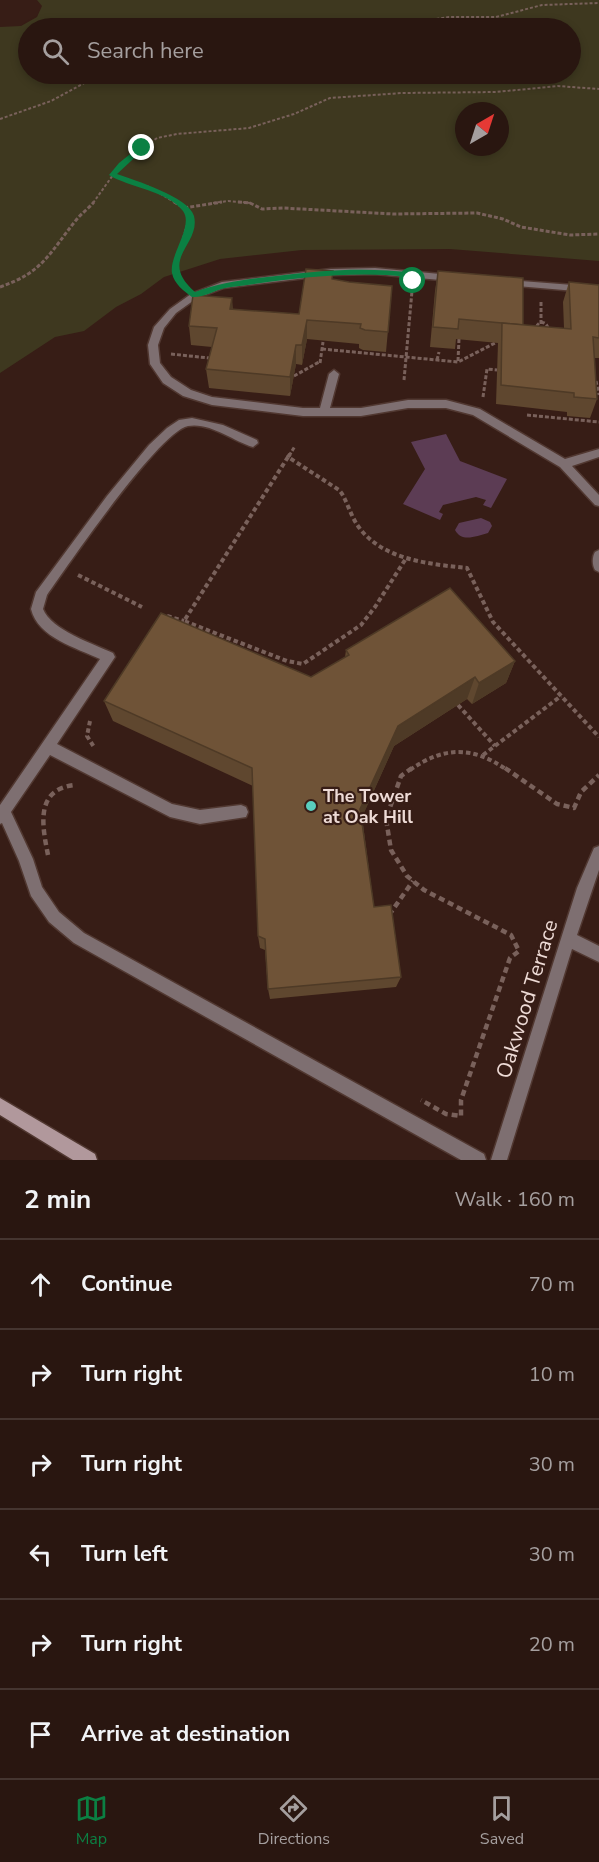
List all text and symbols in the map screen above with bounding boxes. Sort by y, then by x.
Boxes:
search box [18,18,581,84]
icon: search [39,35,72,68]
text: Search here [87,36,204,66]
north arrow [455,102,509,156]
route end [128,134,154,160]
route start [399,267,425,293]
place label: The Tower at Oak Hill [323,784,413,829]
marker: The Tower at Oak Hill [304,799,318,813]
street label: Oakwood Terrace [490,916,564,1082]
text: 2 min [24,1182,91,1217]
text: Walk · 160 m [455,1186,575,1213]
icon: ahead [24,1268,57,1301]
text: Continue [81,1269,172,1299]
text: 70 m [529,1271,575,1298]
icon: right [24,1358,57,1391]
text: Turn right [81,1359,182,1389]
text: 10 m [529,1361,575,1388]
icon: right [24,1448,57,1481]
text: Turn right [81,1449,182,1479]
text: 30 m [529,1451,575,1478]
icon: left [24,1538,57,1571]
text: Turn left [81,1539,168,1569]
text: 30 m [529,1541,575,1568]
icon: right [24,1628,57,1661]
text: Turn right [81,1629,182,1659]
text: 20 m [529,1631,575,1658]
icon: arrive [24,1718,57,1751]
text: Arrive at destination [81,1719,290,1749]
tab: Map [75,1792,108,1850]
tab: Directions [258,1792,330,1850]
tab: Saved [480,1792,524,1850]

